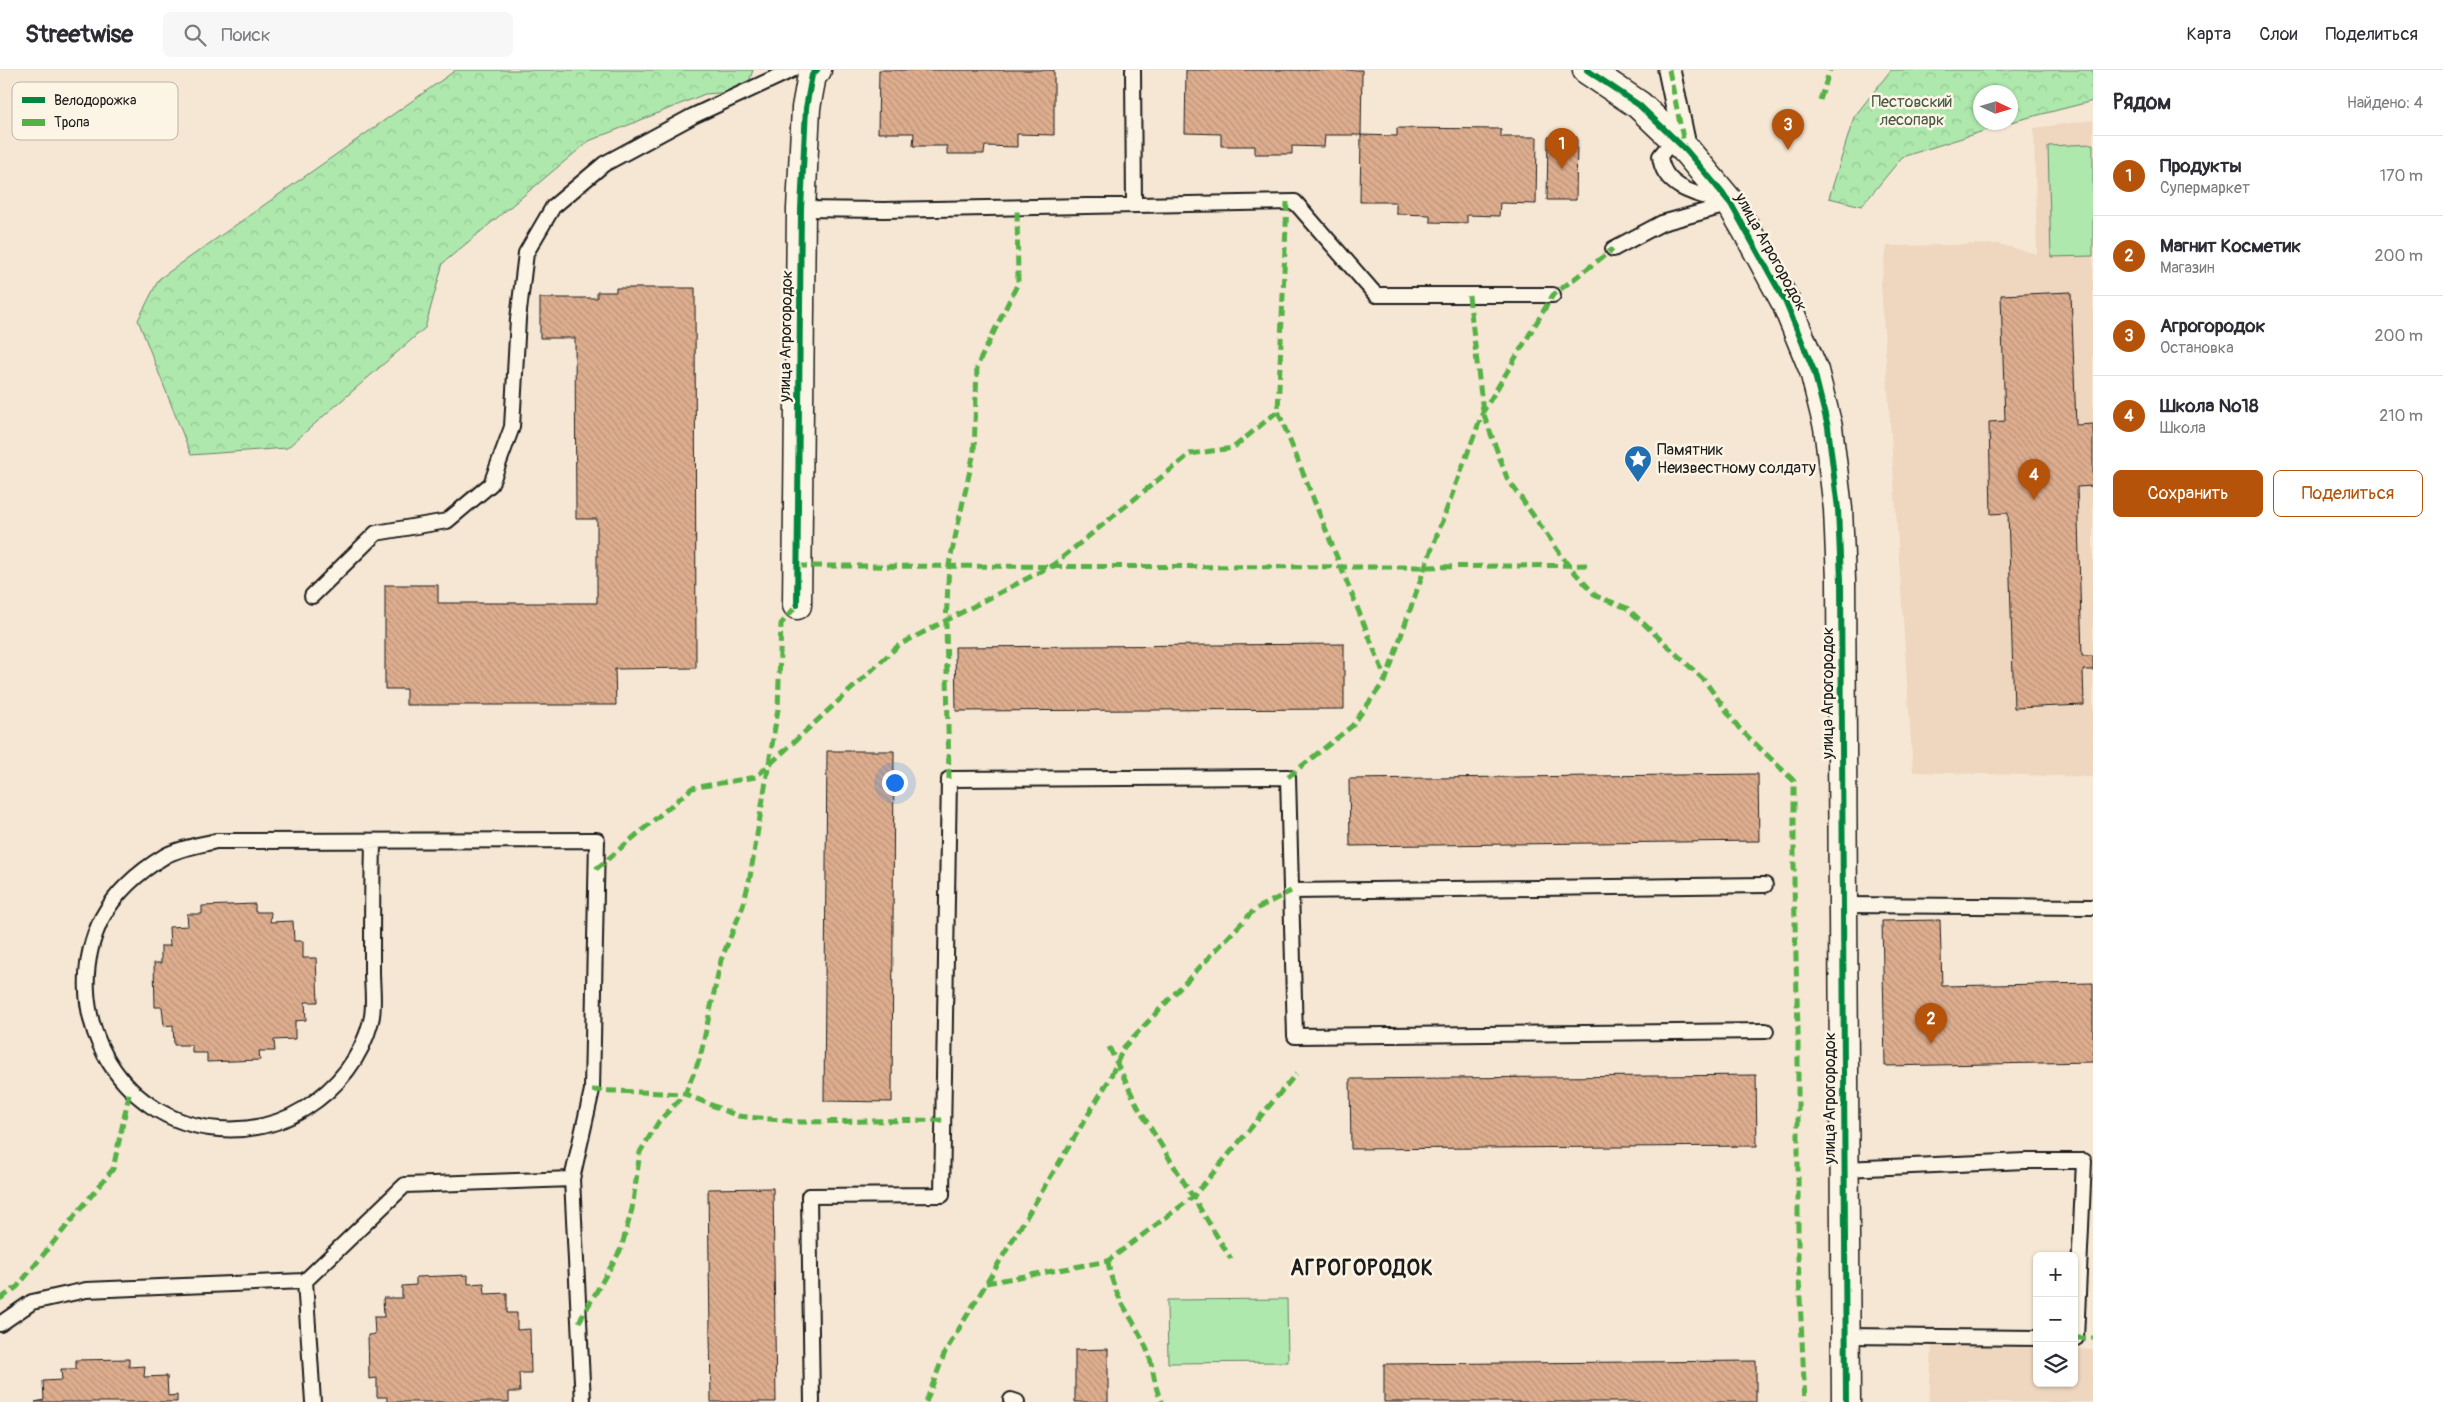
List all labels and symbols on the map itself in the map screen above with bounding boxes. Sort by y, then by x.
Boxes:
legend [12,82,178,140]
north arrow [1973,85,2018,130]
text: Велодорожка [54,92,136,109]
park label: Пестовский лесопарк [1872,92,1952,130]
pin: 3 [1772,109,1804,150]
text: Тропа [54,114,90,131]
pin: 1 [1546,128,1578,169]
street label: улица Агрогородок [1730,189,1812,315]
street label: улица Агрогородок [775,270,797,403]
place label: Памятник Неизвестному солдату [1657,440,1816,478]
place icon: Памятник Неизвестному солдату [1623,444,1653,483]
pin: 4 [2018,459,2050,500]
street label: улица Агрогородок [1818,627,1838,760]
your location [882,770,908,796]
pin: 2 [1915,1003,1947,1044]
street label: улица Агрогородок [1820,1032,1840,1165]
district label: АГРОГОРОДОК [1290,1255,1434,1282]

